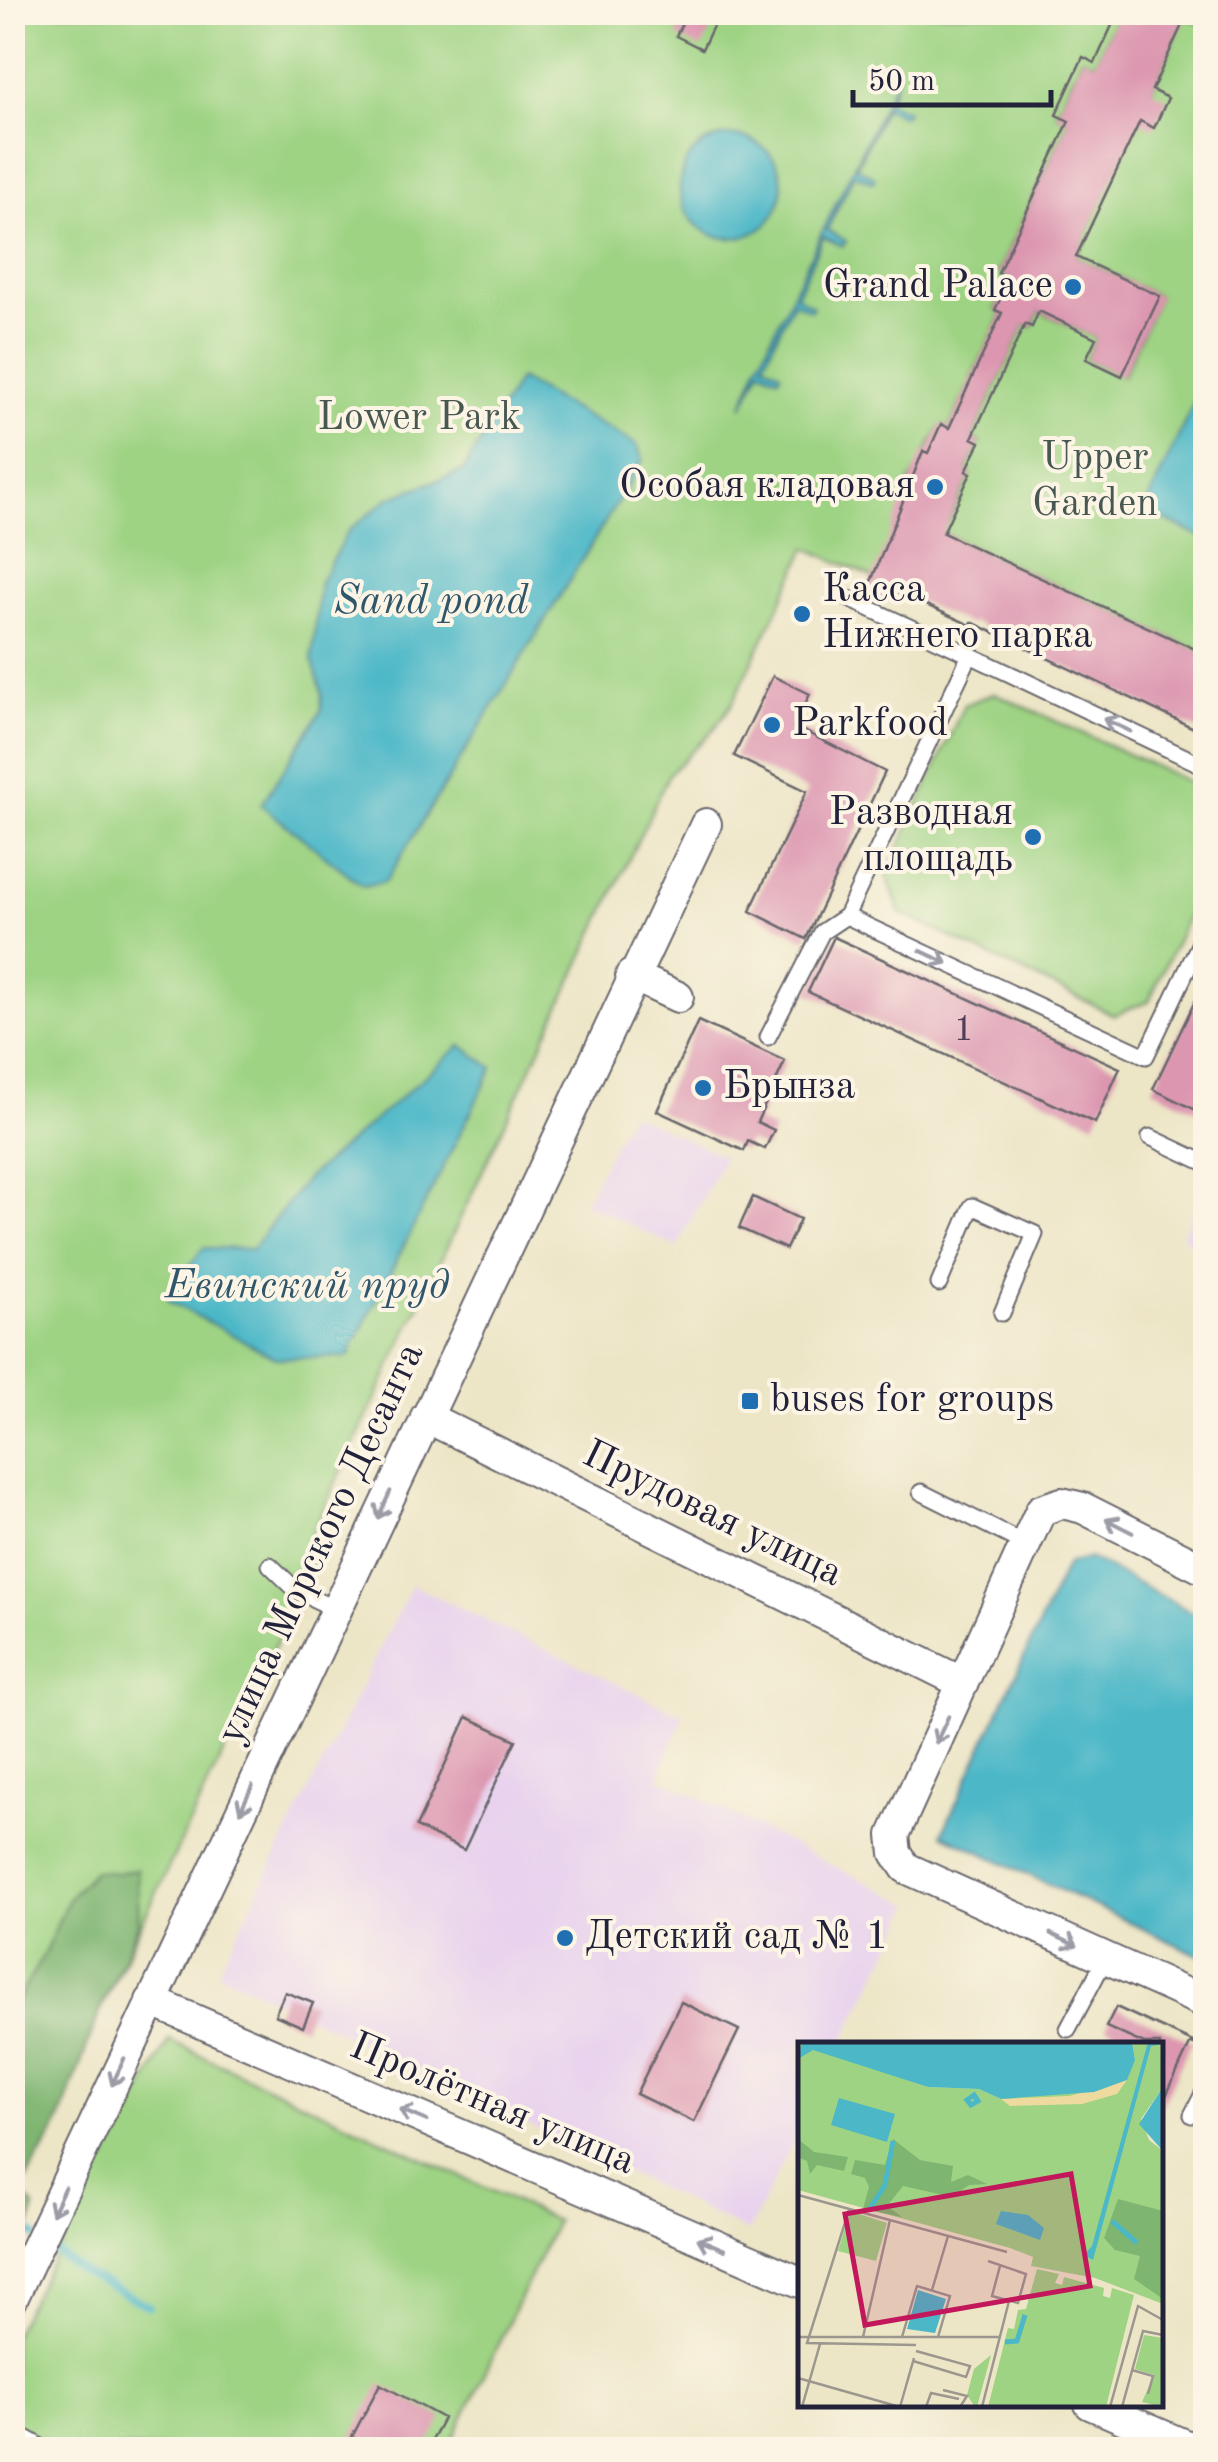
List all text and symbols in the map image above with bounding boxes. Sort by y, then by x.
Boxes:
scale bar [853,45,1050,107]
text: 50 m [868,67,935,97]
place label: Grand Palace [823,267,1053,307]
marker: Grand Palace [1062,276,1084,298]
park label: Lower Park [317,399,521,439]
park label: Upper Garden [1032,439,1158,525]
place label: Особая кладовая [619,467,915,507]
marker: Особая кладовая [924,476,946,498]
place label: Касса Нижнего парка [822,571,1093,657]
water label: Sand pond [334,581,529,623]
marker: Касса Нижнего парка [791,603,813,625]
place label: Parkfood [792,705,948,745]
marker: Parkfood [761,714,783,736]
one-way arrow [1103,714,1133,733]
place label: Разводная площадь [829,794,1013,880]
marker: Разводная площадь [1022,826,1044,848]
one-way arrow [918,948,948,967]
house number: 1 [954,1013,974,1048]
place label: Брынза [723,1068,856,1108]
marker: Брынза [692,1077,714,1099]
water label: Евинский пруд [164,1266,450,1308]
street label: улица Морского Десанта [212,1337,433,1751]
place label: buses for groups [770,1381,1054,1421]
marker: buses for groups [739,1390,761,1412]
street label: Прудовая улица [576,1435,848,1595]
one-way arrow [374,1489,393,1519]
one-way arrow [1104,1516,1134,1535]
one-way arrow [931,1714,950,1744]
one-way arrow [236,1783,255,1813]
place label: Детский сад № 1 [585,1918,889,1958]
marker: Детский сад № 1 [554,1927,576,1949]
one-way arrow [1048,1932,1079,1950]
street label: Пролётная улица [344,2027,641,2183]
inset map [798,2042,1163,2407]
one-way arrow [108,2056,127,2086]
one-way arrow [398,2105,429,2123]
one-way arrow [48,2185,67,2215]
one-way arrow [696,2234,727,2252]

